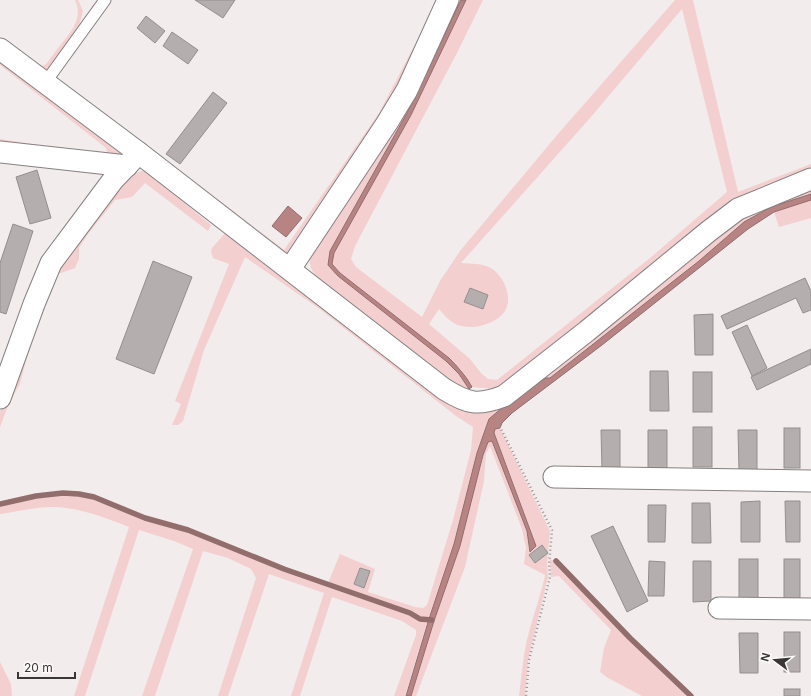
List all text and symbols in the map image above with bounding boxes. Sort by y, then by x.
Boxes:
north arrow [755,640,795,680]
text: N [758,651,773,663]
scale bar [18,654,75,680]
text: 20 m [24,660,53,675]

